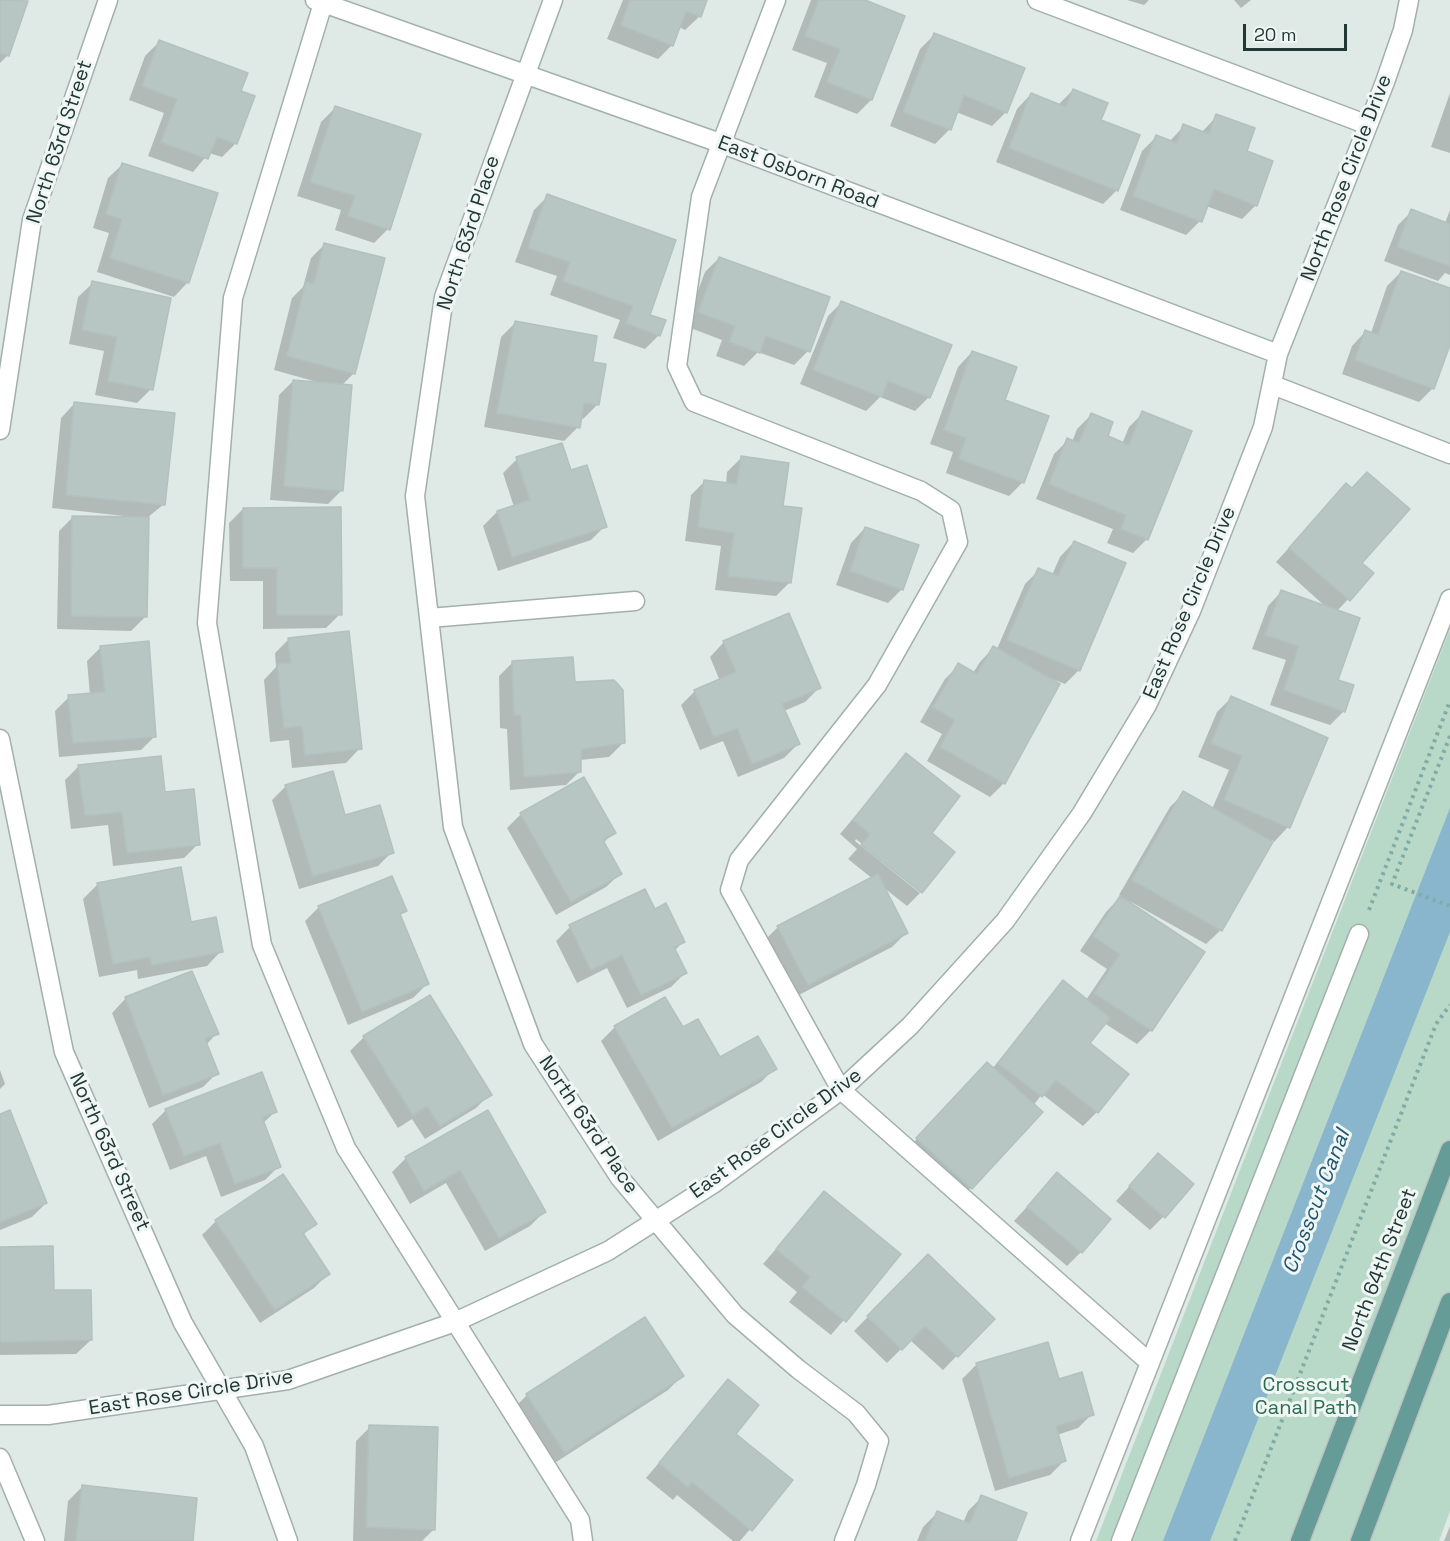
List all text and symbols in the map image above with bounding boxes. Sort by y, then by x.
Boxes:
scale bar [1246,12,1350,50]
text: 20 m [1254,23,1297,46]
street label: North 63rd Street [22,57,98,227]
street label: North Rose Circle Drive [1297,71,1397,285]
street label: East Osborn Road [714,131,882,215]
street label: North 63rd Place [433,153,505,313]
street label: East Rose Circle Drive [1139,503,1241,703]
street label: North 63rd Place [533,1051,643,1199]
street label: East Rose Circle Drive [685,1064,867,1204]
street label: North 63rd Street [63,1069,155,1235]
water label: Crosscut Canal [1278,1126,1356,1278]
street label: North 64th Street [1338,1185,1422,1355]
street label: East Rose Circle Drive [87,1365,295,1421]
park label: Crosscut Canal Path [1255,1374,1357,1421]

